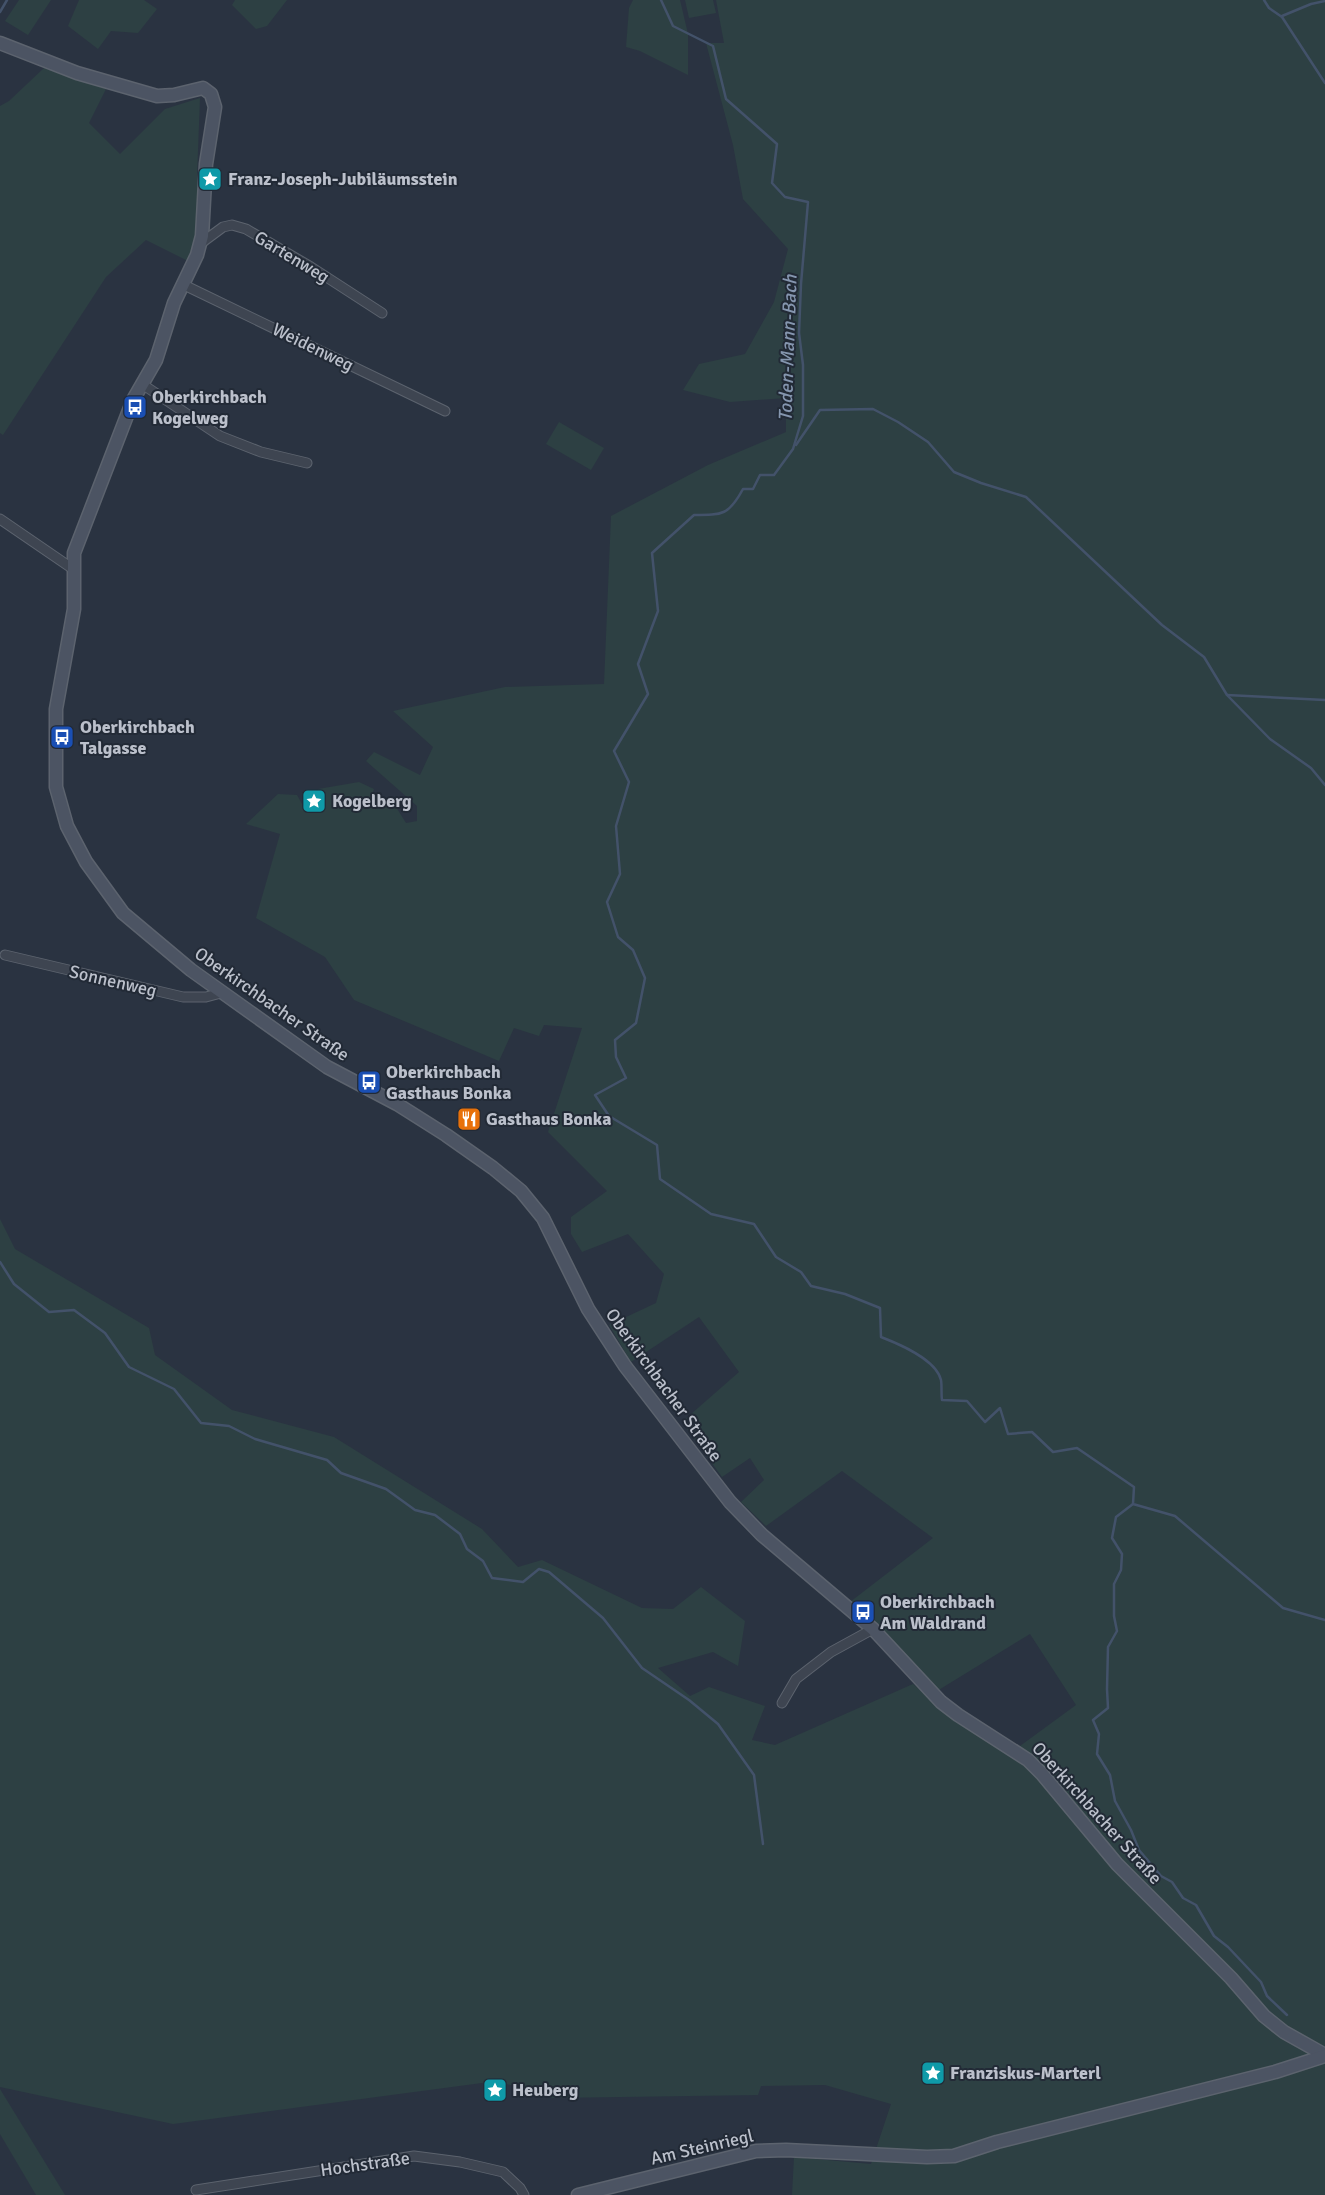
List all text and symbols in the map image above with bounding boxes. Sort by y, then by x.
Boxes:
place icon: Franz-Joseph-Jubiläumsstein [197,166,223,192]
place label: Franz-Joseph-Jubiläumsstein [228,168,458,190]
street label: Gartenweg [250,226,334,288]
water label: Toden-Mann-Bach [773,274,803,422]
street label: Weidenweg [269,318,357,376]
place label: Oberkirchbach Kogelweg [152,386,267,429]
bus stop icon: Oberkirchbach Kogelweg [122,394,148,420]
place label: Oberkirchbach Talgasse [80,716,195,759]
bus stop icon: Oberkirchbach Talgasse [49,724,75,750]
place icon: Kogelberg [301,788,327,814]
place label: Kogelberg [332,790,412,812]
street label: Oberkirchbacher Straße [190,942,354,1066]
street label: Sonnenweg [67,960,159,1002]
place label: Oberkirchbach Gasthaus Bonka [386,1061,512,1104]
bus stop icon: Oberkirchbach Gasthaus Bonka [356,1069,382,1095]
restaurant icon: Gasthaus Bonka [456,1106,482,1132]
place label: Gasthaus Bonka [486,1108,612,1130]
street label: Oberkirchbacher Straße [601,1304,727,1466]
place label: Oberkirchbach Am Waldrand [880,1591,995,1634]
bus stop icon: Oberkirchbach Am Waldrand [850,1599,876,1625]
street label: Oberkirchbacher Straße [1027,1737,1167,1889]
place icon: Franziskus-Marterl [920,2060,946,2086]
place label: Franziskus-Marterl [950,2062,1101,2084]
place icon: Heuberg [482,2077,508,2103]
place label: Heuberg [512,2079,579,2101]
street label: Am Steinriegl [648,2124,756,2170]
street label: Hochstraße [319,2147,411,2181]

